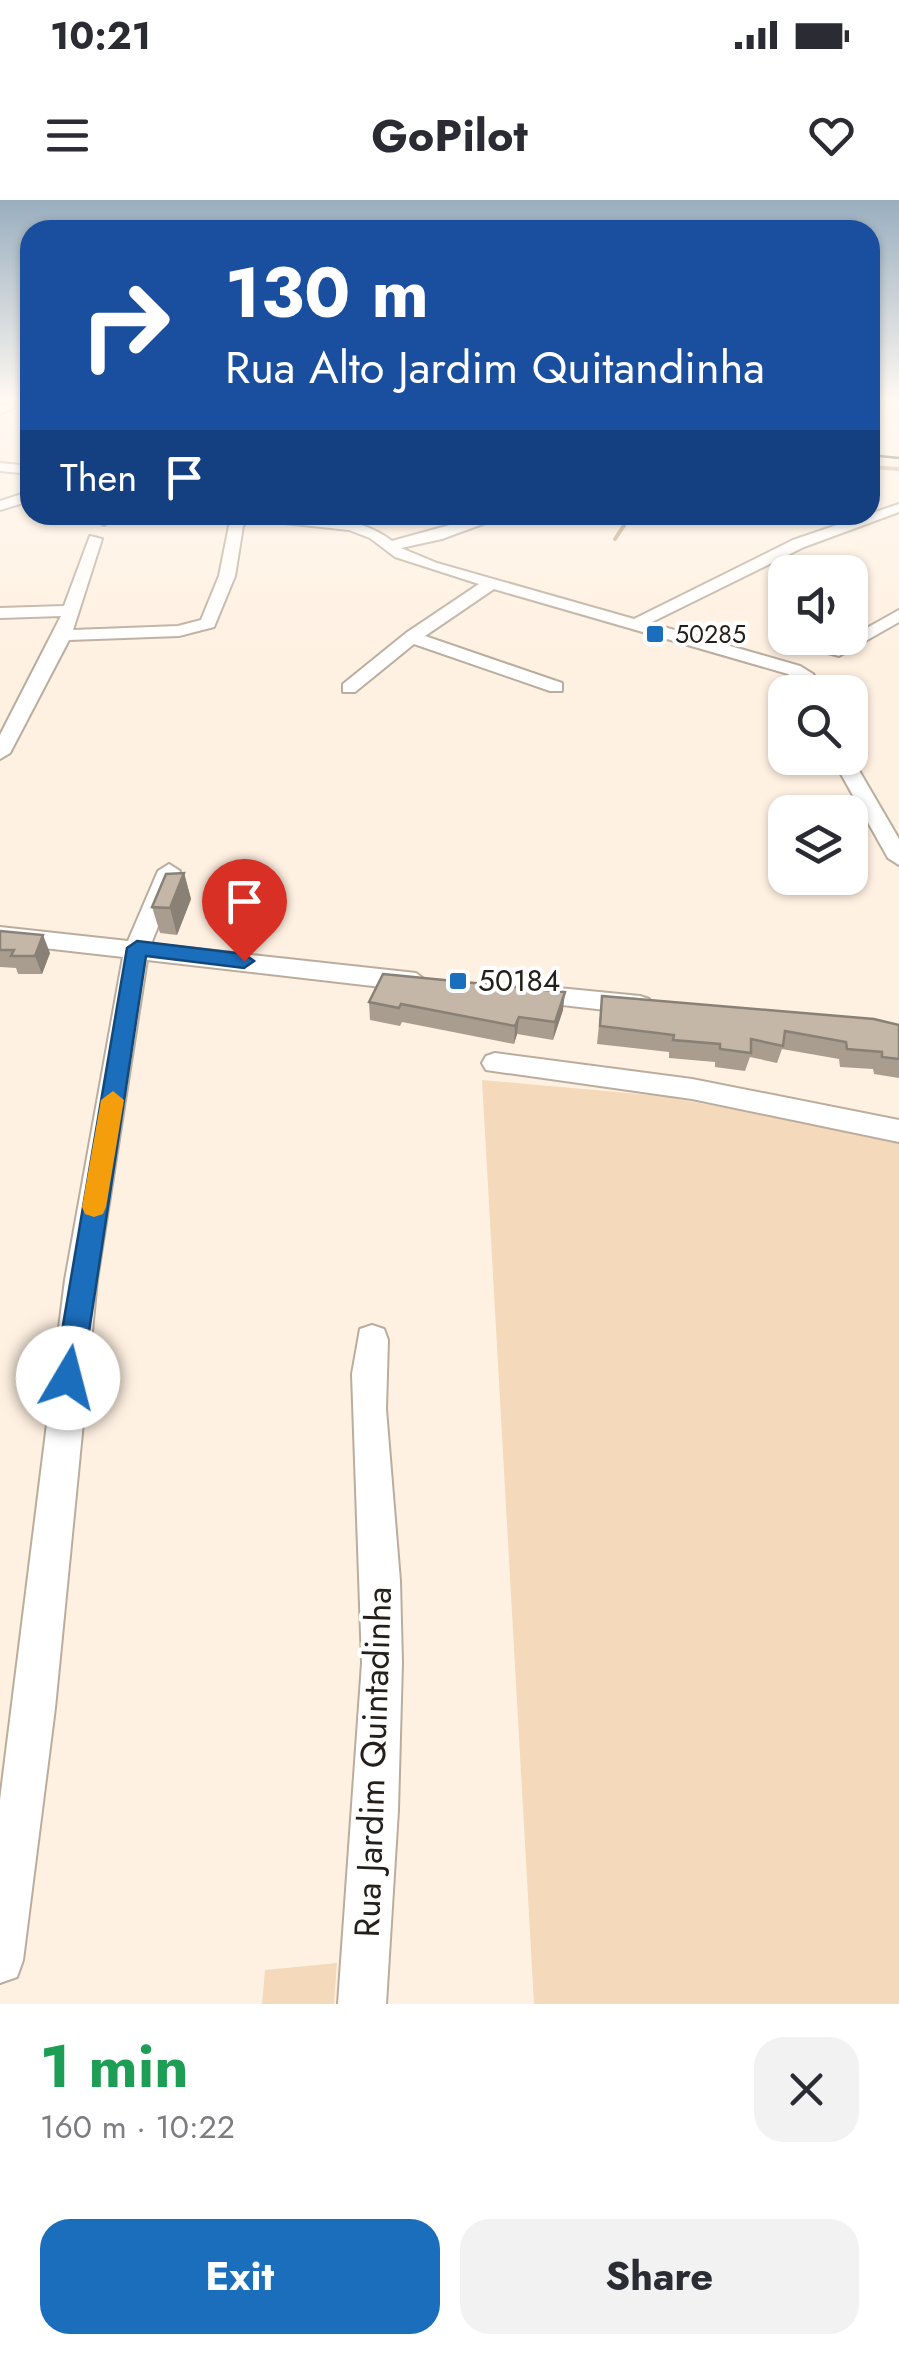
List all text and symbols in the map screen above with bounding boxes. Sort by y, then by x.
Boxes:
text: 10:21 [50,8,151,63]
text: GoPilot [371,103,528,168]
icon: menu [40,108,95,163]
icon: heart [804,108,859,163]
text: 130 m [225,242,429,343]
icon: right [60,260,190,390]
text: Rua Alto Jardim Quitandinha [225,335,765,400]
text: Then [60,450,137,505]
icon: arrive [157,450,212,505]
map controls [768,555,868,895]
button: sound [768,555,868,655]
place label: 50285 [675,616,746,652]
marker: 50285 [644,623,666,645]
button: search [768,675,868,775]
button: layers [768,795,868,895]
pin [202,859,287,962]
icon: arrive [217,874,272,929]
place label: 50184 [478,959,560,1002]
marker: 50184 [447,970,469,992]
position arrow [16,1326,120,1430]
street label: Rua Jardim Quintadinha [342,1586,404,1938]
text: 1 min [40,2023,189,2110]
button: close [754,2037,859,2142]
text: 160 m · 10:22 [40,2104,235,2150]
button: Exit [40,2219,440,2334]
button: Share [460,2219,859,2334]

